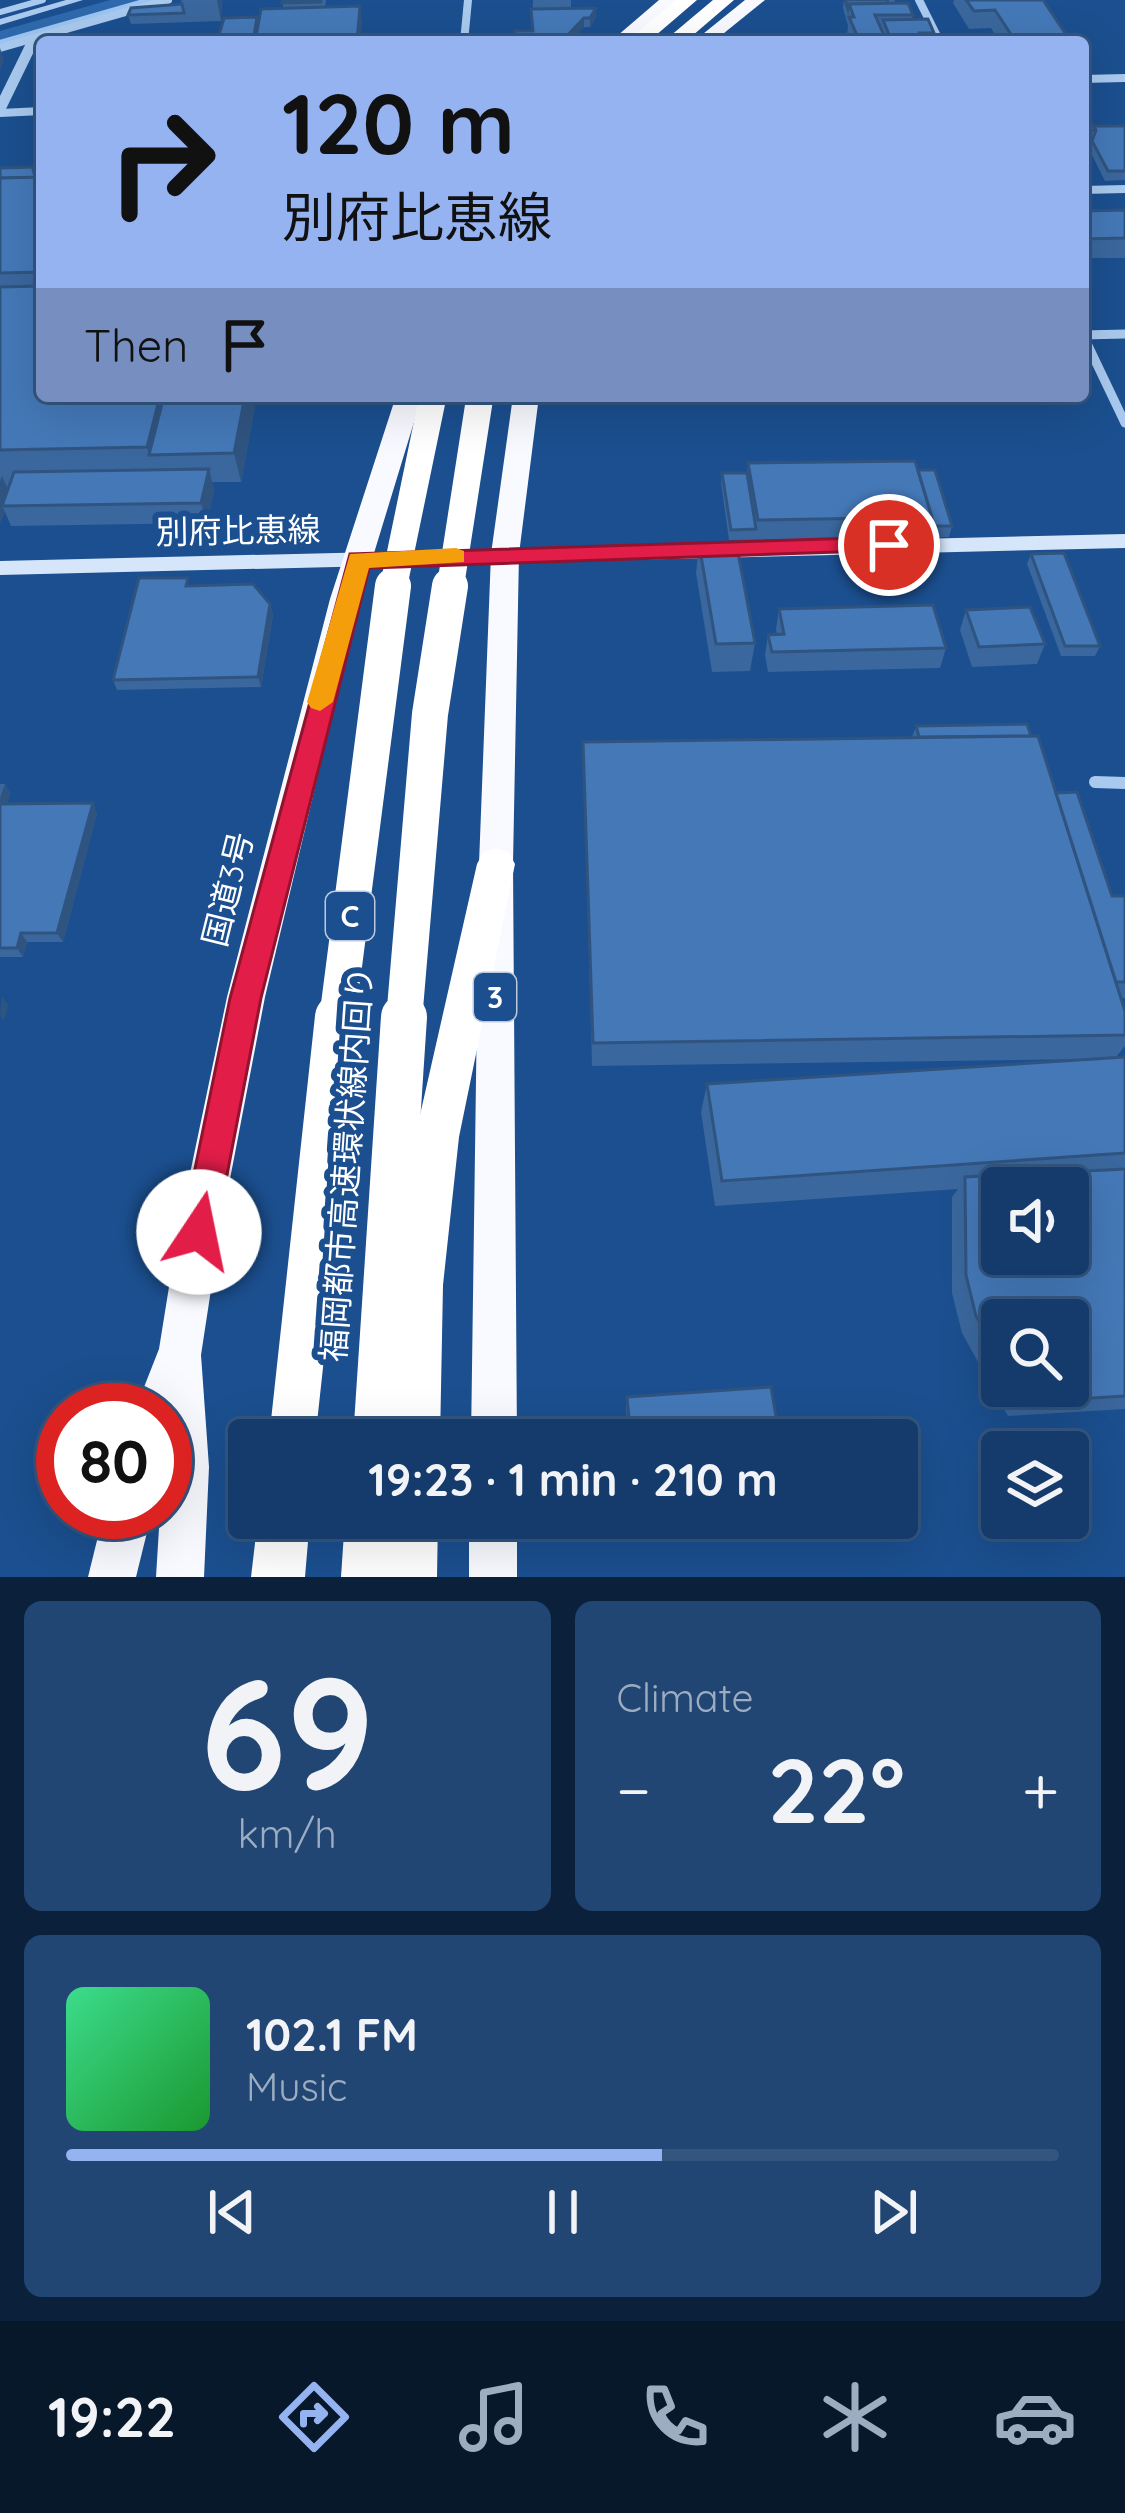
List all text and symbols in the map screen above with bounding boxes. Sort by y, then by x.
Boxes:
text: 120 m [282,70,515,175]
icon: right [84,84,240,240]
text: 別府比恵線 [282,183,552,251]
icon: arrive [212,312,278,378]
text: Then [84,317,188,373]
pin [838,494,940,596]
street label: 別府比恵線 [155,508,321,552]
icon: arrive [856,512,922,578]
street label: 国道3号 [193,828,261,950]
road number: C [326,892,374,940]
street label: 福岡都市高速環状線内回り [312,965,380,1363]
road number: 3 [474,973,516,1021]
map controls [981,1167,1089,1539]
button: sound [981,1167,1089,1275]
position arrow [136,1169,262,1295]
button: search [981,1299,1089,1407]
speed limit sign: 80 [36,1383,192,1539]
button: layers [981,1431,1089,1539]
text: 19:23 · 1 min · 210 m [368,1451,778,1507]
text: 69 [200,1633,375,1828]
text: Climate [617,1673,754,1722]
text: 22° [767,1733,905,1846]
text: − [617,1748,651,1831]
text: + [1022,1748,1059,1831]
text: km/h [238,1809,337,1858]
text: 102.1 FM [246,2006,418,2062]
text: Music [246,2062,347,2111]
icon: previous [199,2179,265,2245]
icon: pause [530,2179,596,2245]
icon: next [861,2179,927,2245]
icon: directions [272,2375,356,2459]
icon: music [452,2375,536,2459]
icon: phone [633,2375,717,2459]
icon: climate [813,2375,897,2459]
icon: car [993,2375,1077,2459]
text: 19:22 [48,2383,176,2451]

